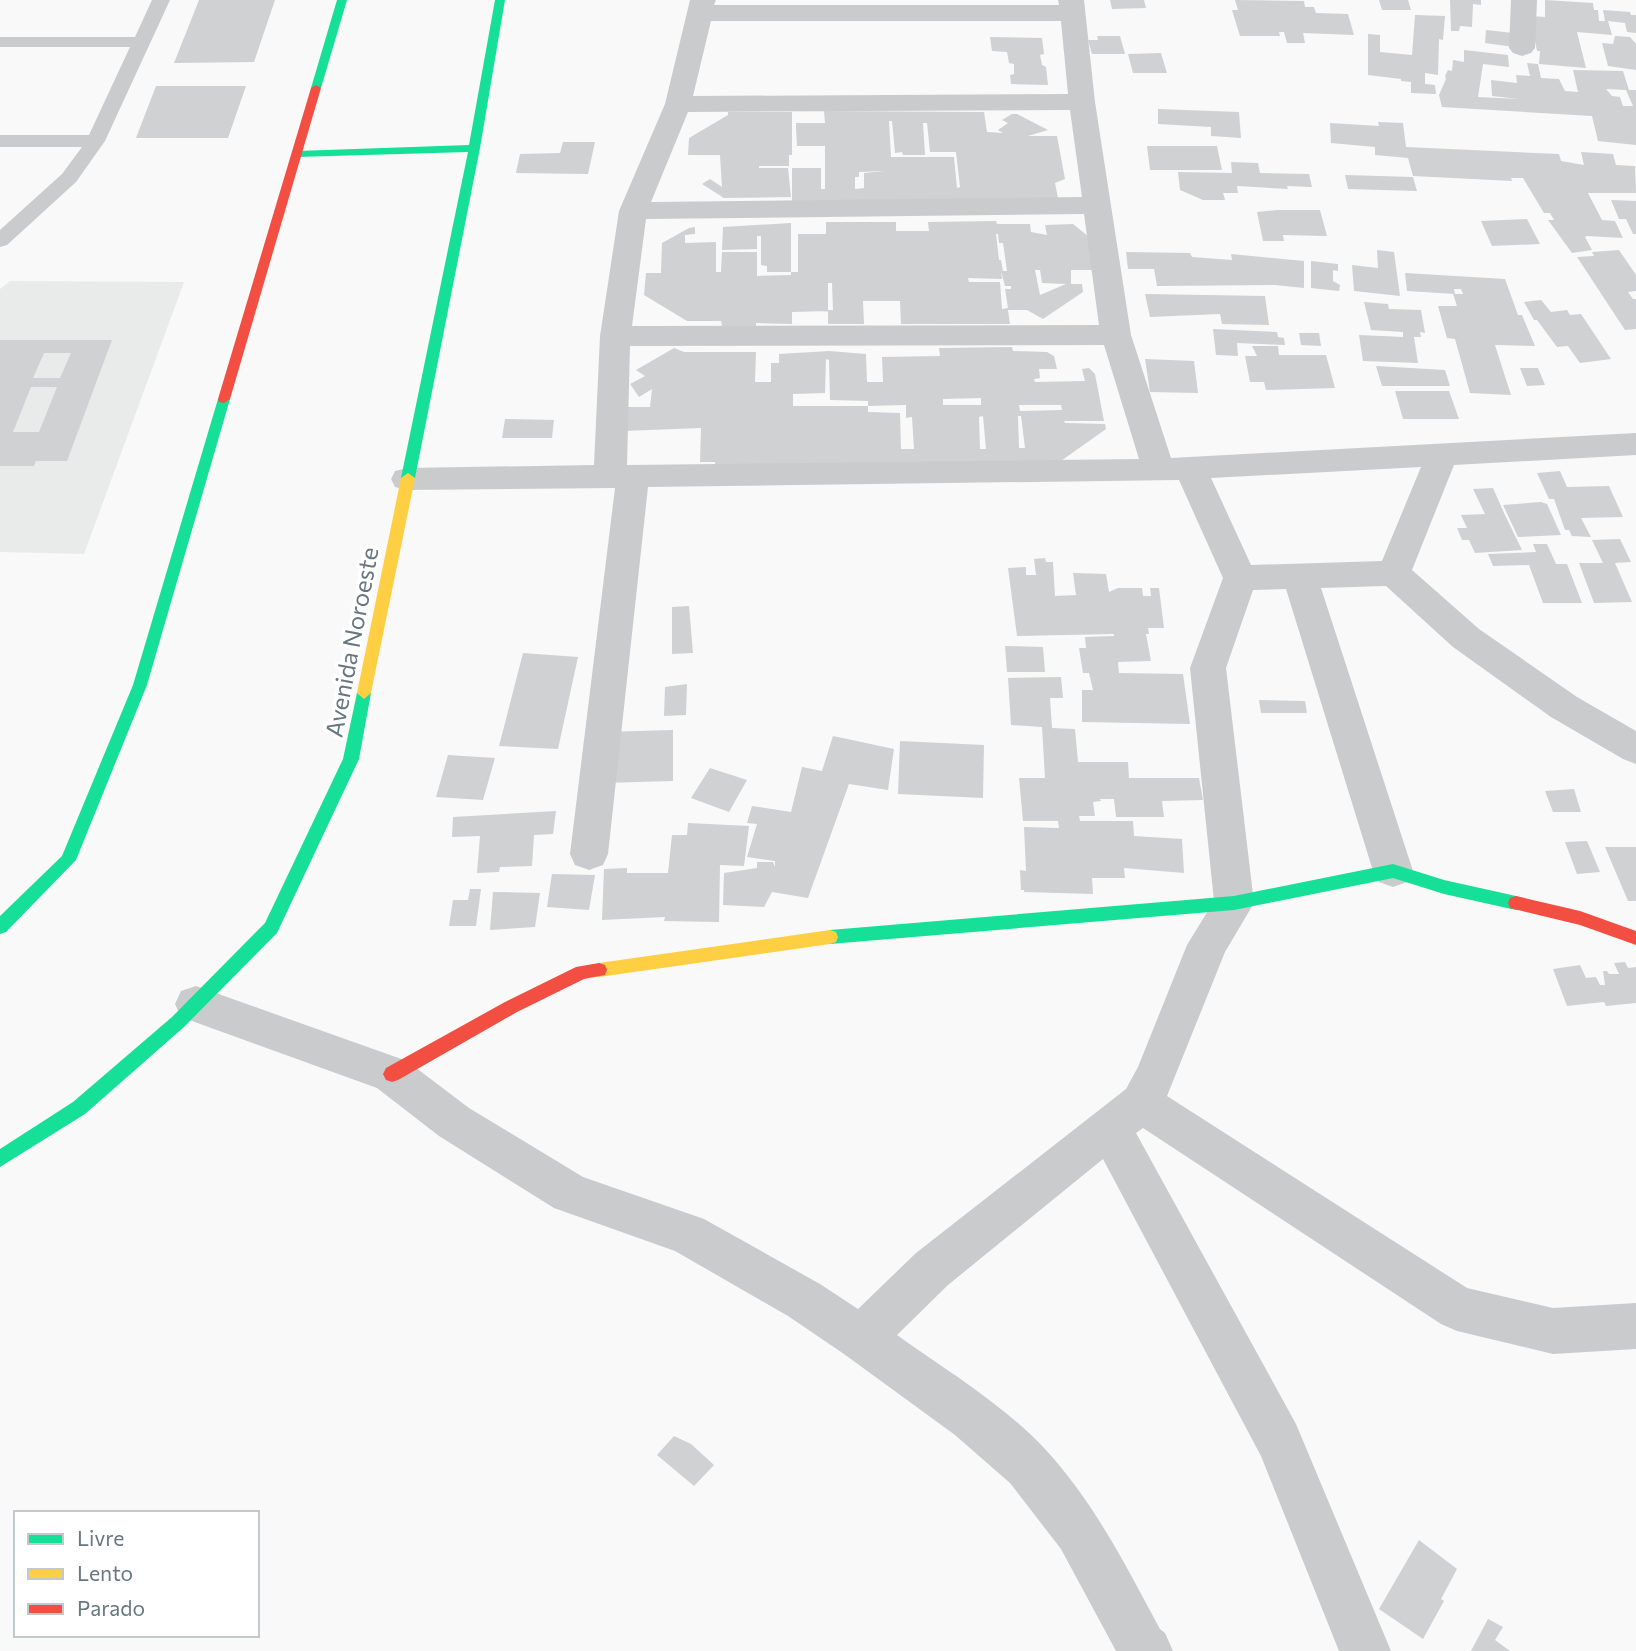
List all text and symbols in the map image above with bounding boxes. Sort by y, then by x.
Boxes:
street label: Avenida Noroeste [318,545,384,739]
legend [14,1511,259,1637]
text: Livre [77,1525,124,1550]
text: Lento [77,1560,133,1585]
text: Parado [77,1595,145,1620]

